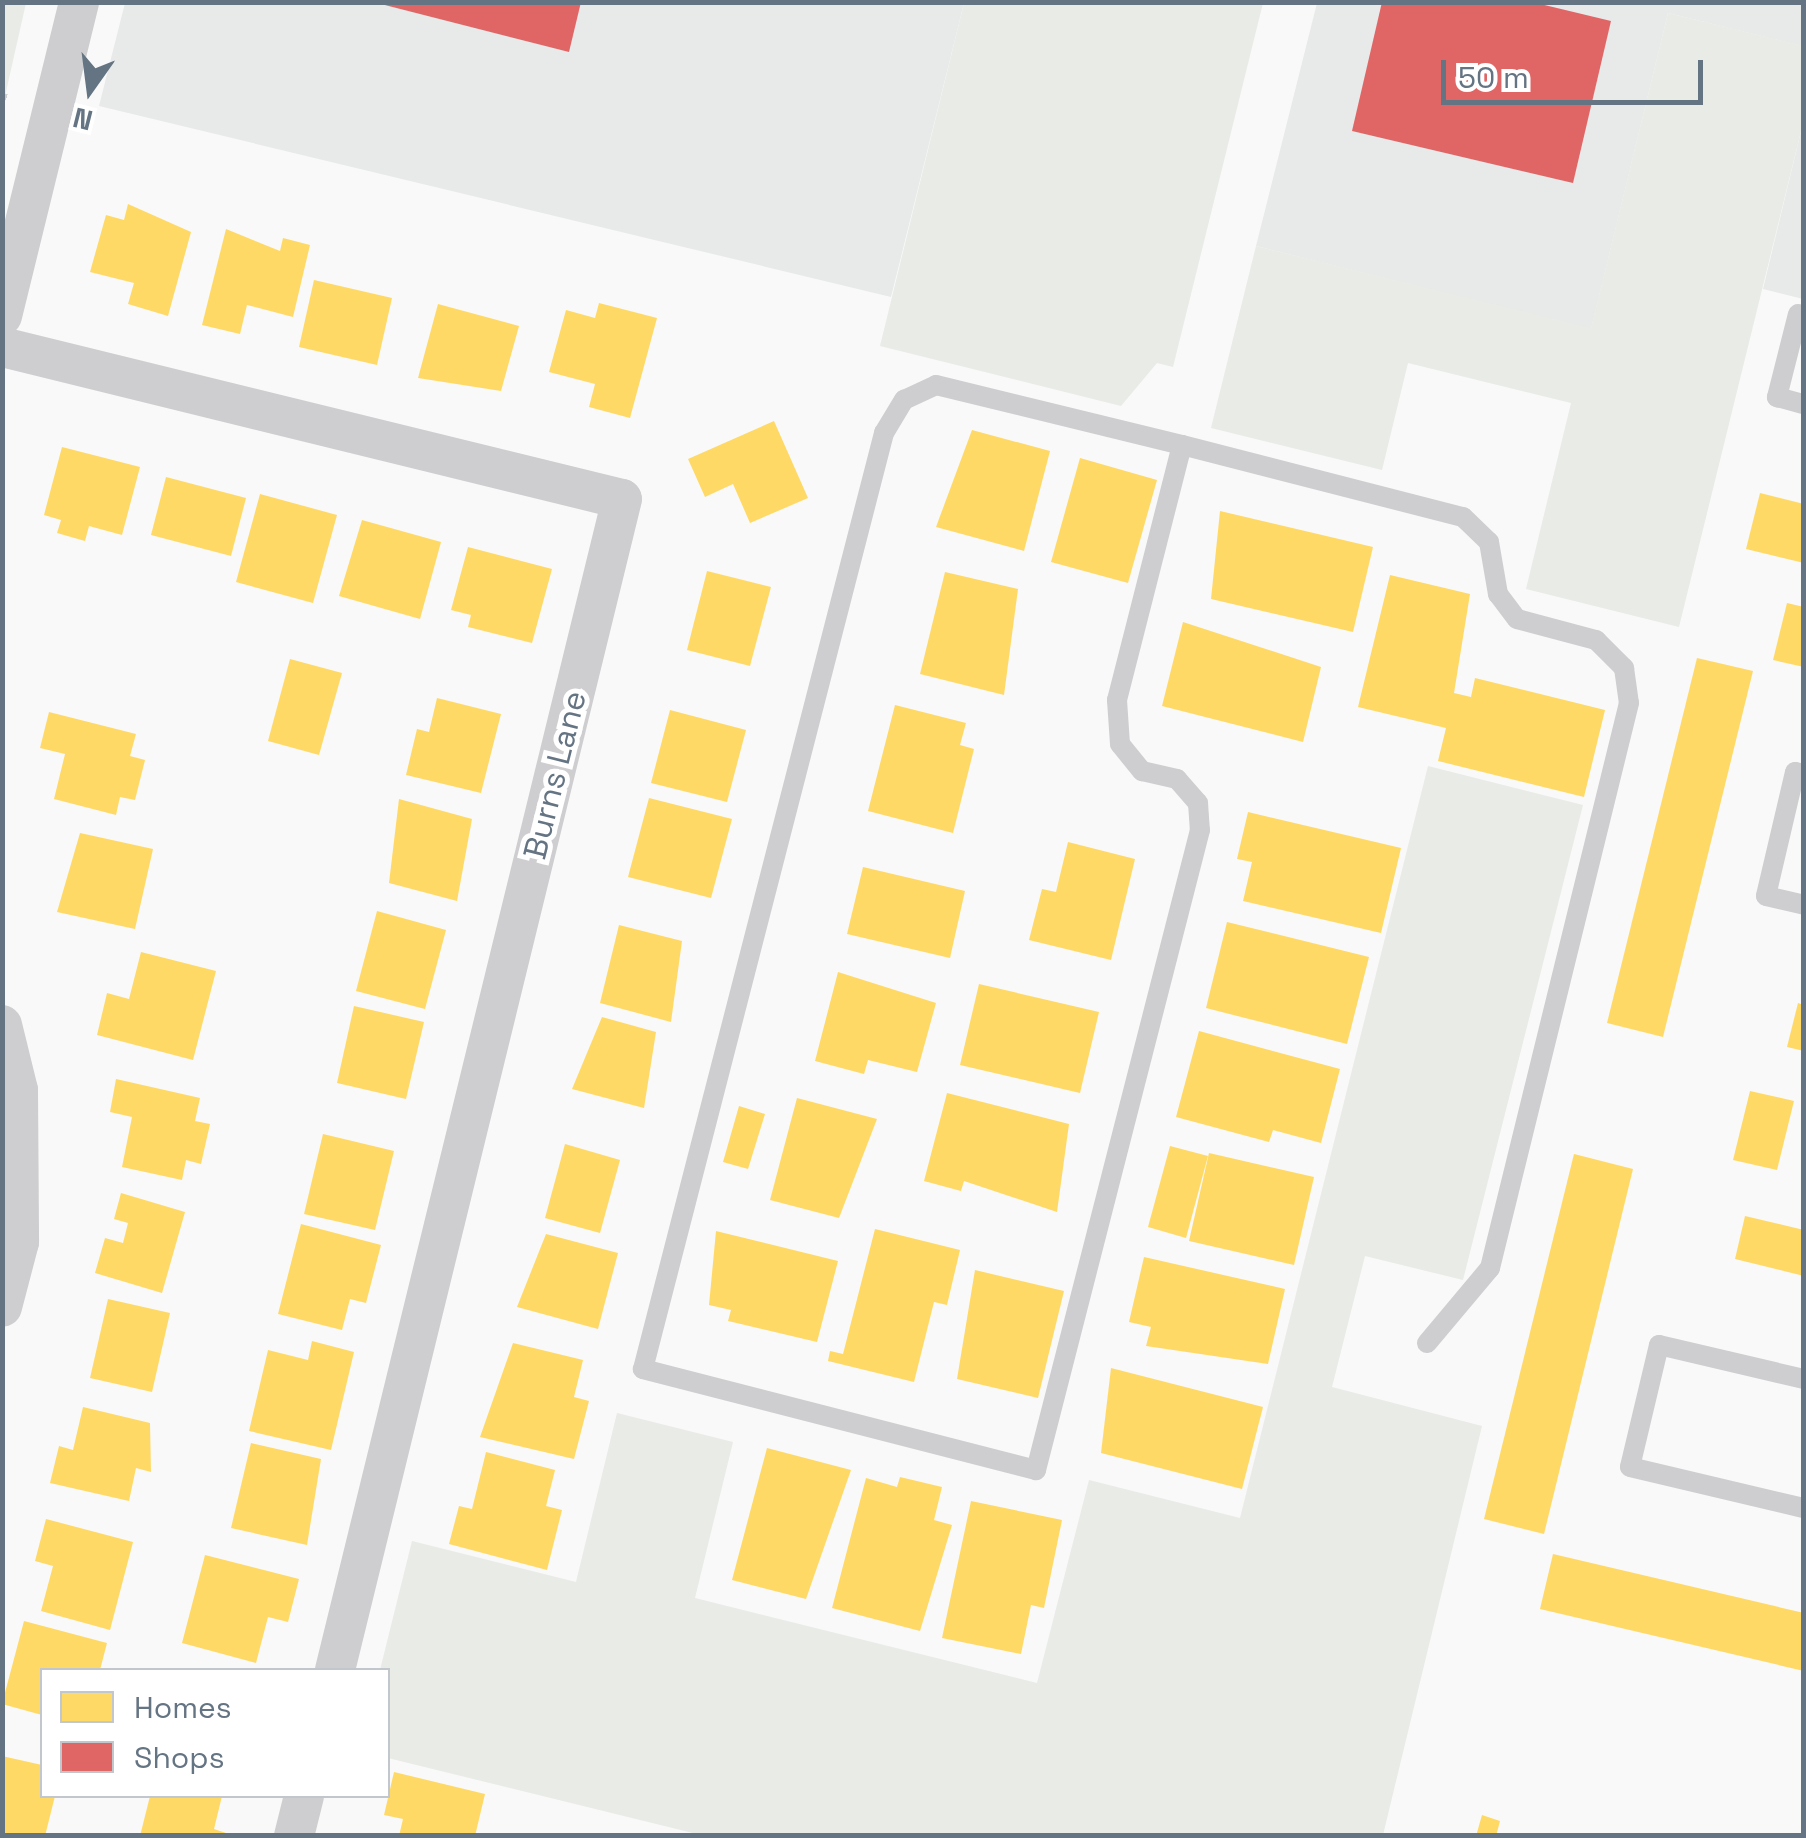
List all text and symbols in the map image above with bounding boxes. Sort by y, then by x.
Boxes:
north arrow [40,40,140,140]
scale bar [1446,40,1708,102]
text: 50 m [1458,58,1529,97]
text: N [69,99,96,139]
street label: Burns Lane [516,687,594,863]
legend [40,1668,390,1798]
text: Homes [134,1688,232,1727]
text: Shops [134,1738,224,1777]

